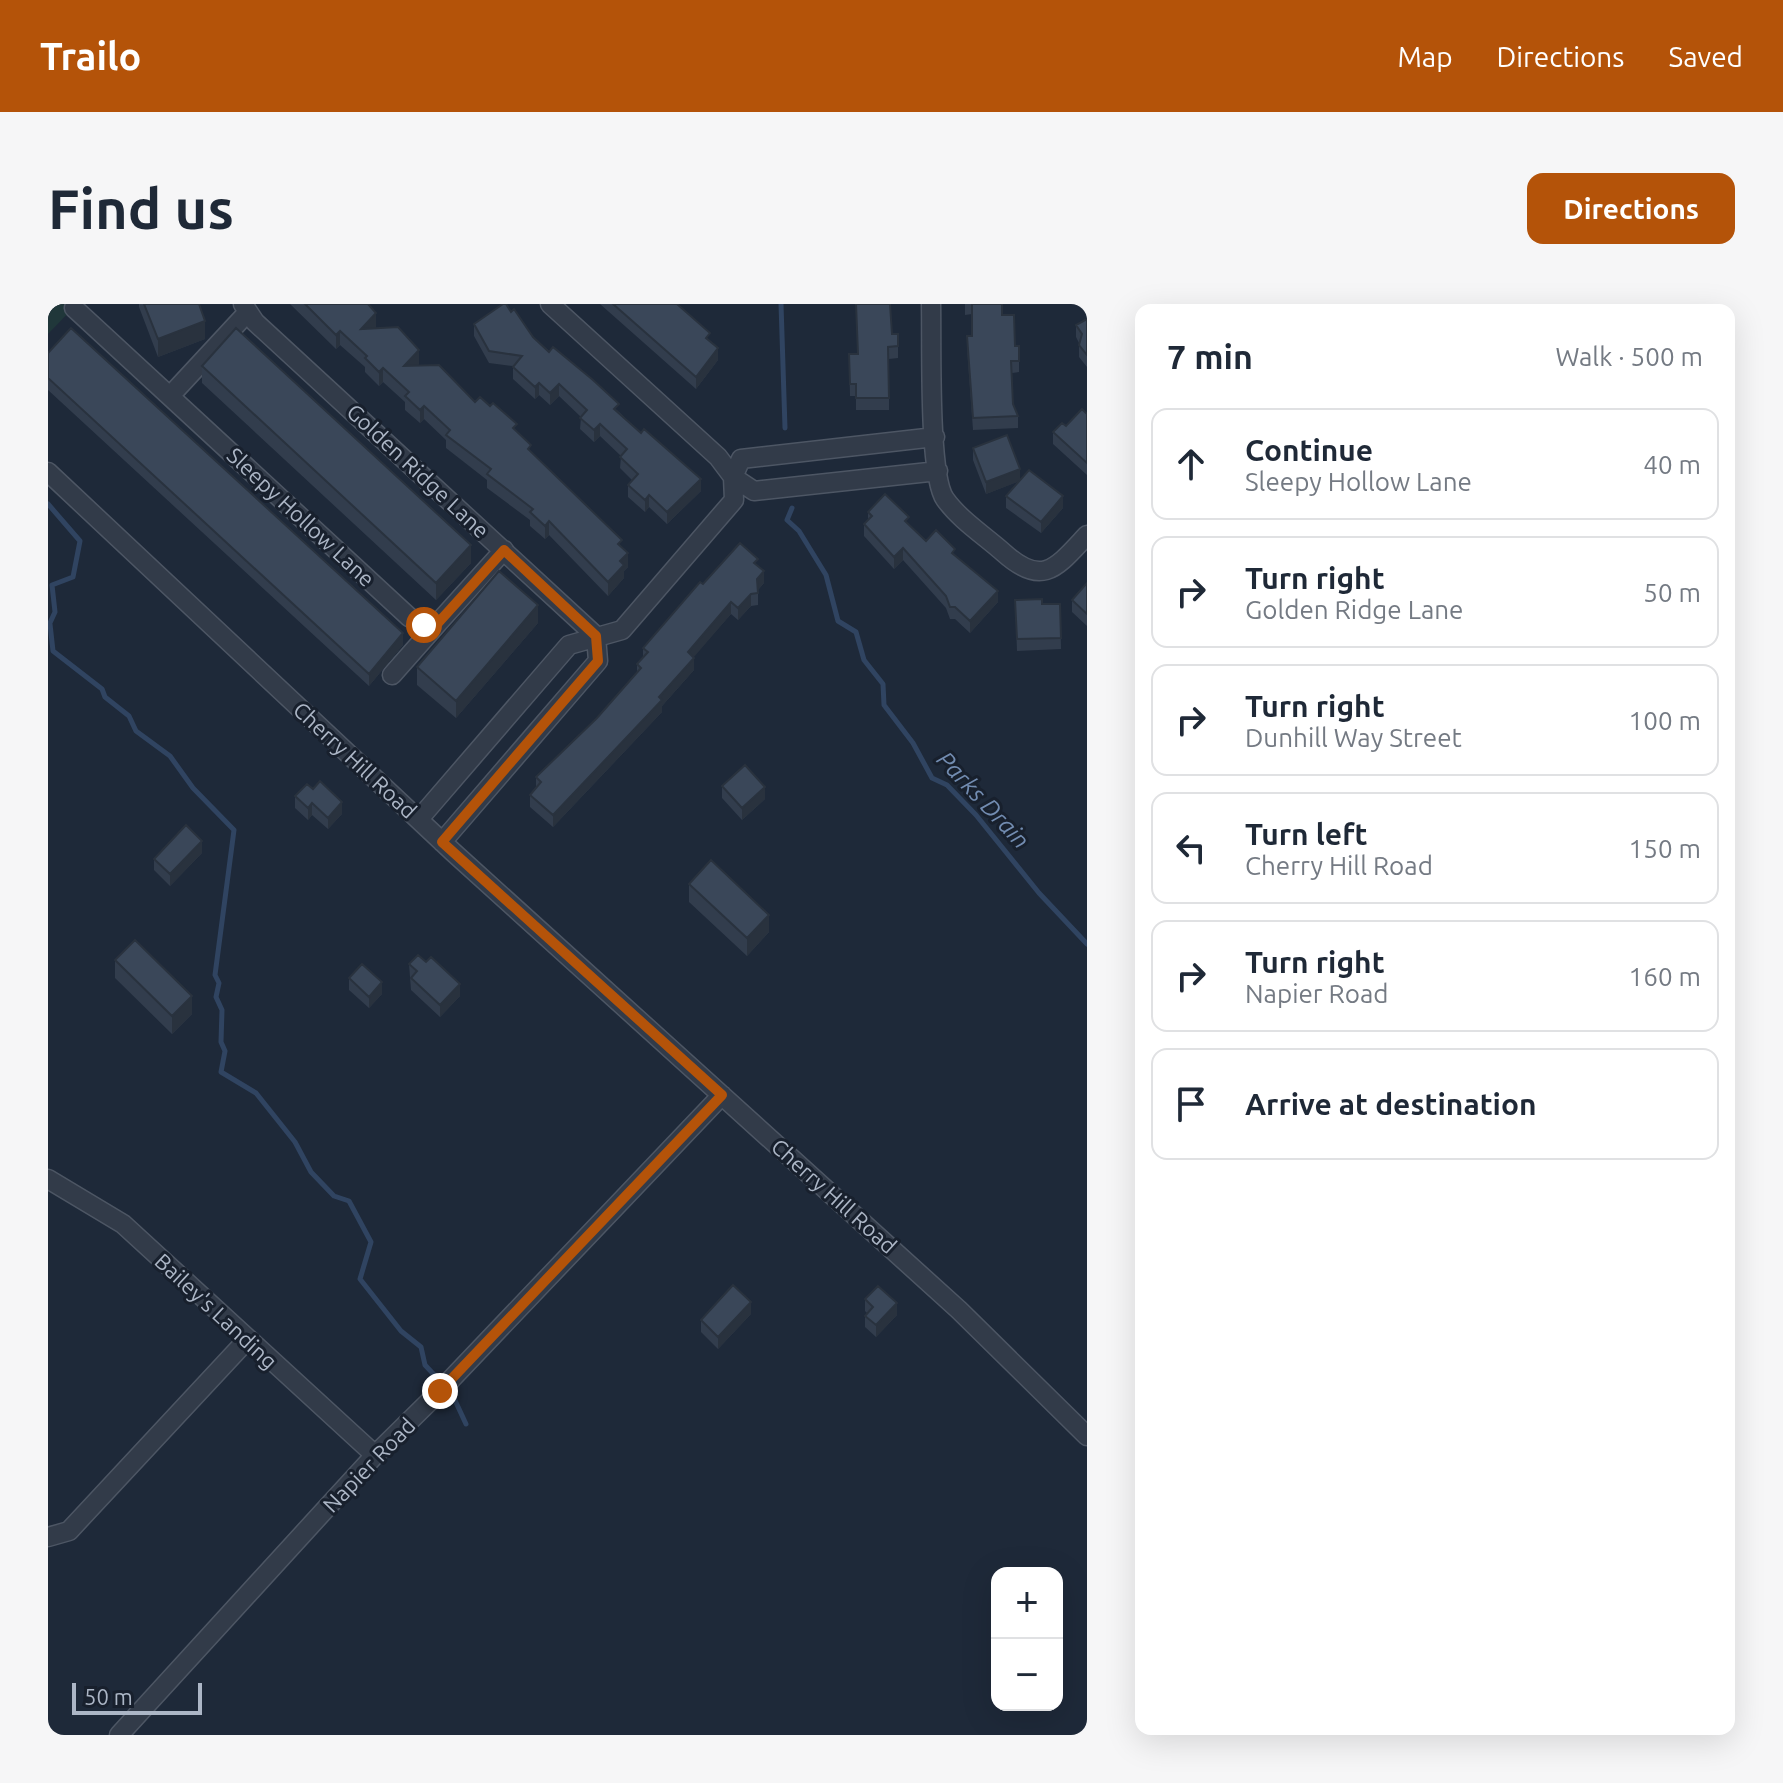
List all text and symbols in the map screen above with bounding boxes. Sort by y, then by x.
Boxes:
text: Trailo [40,35,141,77]
text: Map [1397,41,1453,72]
text: Directions [1497,41,1624,72]
text: Saved [1668,41,1743,72]
button: Directions [1527,173,1735,244]
text: Find us [48,177,234,240]
text: 7 min [1167,337,1253,375]
text: Walk · 500 m [1555,342,1703,371]
street label: Golden Ridge Lane [342,398,494,543]
text: Continue [1245,433,1373,467]
street label: Sleepy Hollow Lane [223,442,380,591]
icon: ahead [1169,442,1213,486]
text: 40 m [1643,450,1701,479]
text: Sleepy Hollow Lane [1245,467,1472,496]
text: Turn right [1245,561,1385,595]
icon: right [1169,570,1213,614]
text: 50 m [1643,578,1701,607]
text: Golden Ridge Lane [1245,595,1463,624]
route start [406,607,442,643]
text: Turn right [1245,689,1385,723]
street label: Cherry Hill Road [289,696,422,823]
icon: right [1169,698,1213,742]
text: 100 m [1629,706,1701,735]
text: Dunhill Way Street [1245,723,1462,752]
water label: Parks Drain [932,746,1035,854]
text: Turn left [1245,817,1367,851]
icon: left [1169,826,1213,870]
text: 150 m [1629,834,1701,863]
text: Cherry Hill Road [1245,851,1433,880]
text: Turn right [1245,945,1385,979]
icon: right [1169,954,1213,998]
text: 160 m [1629,962,1701,991]
text: Napier Road [1245,979,1389,1008]
icon: arrive [1169,1082,1213,1126]
text: Arrive at destination [1245,1087,1537,1121]
street label: Cherry Hill Road [767,1133,902,1258]
street label: Bailey's Landing [150,1248,282,1373]
route end [422,1373,458,1409]
street label: Napier Road [317,1412,420,1517]
map controls [991,1567,1063,1711]
button: + [991,1567,1063,1639]
button: − [991,1639,1063,1711]
scale bar [72,1679,202,1715]
text: 50 m [84,1684,133,1709]

